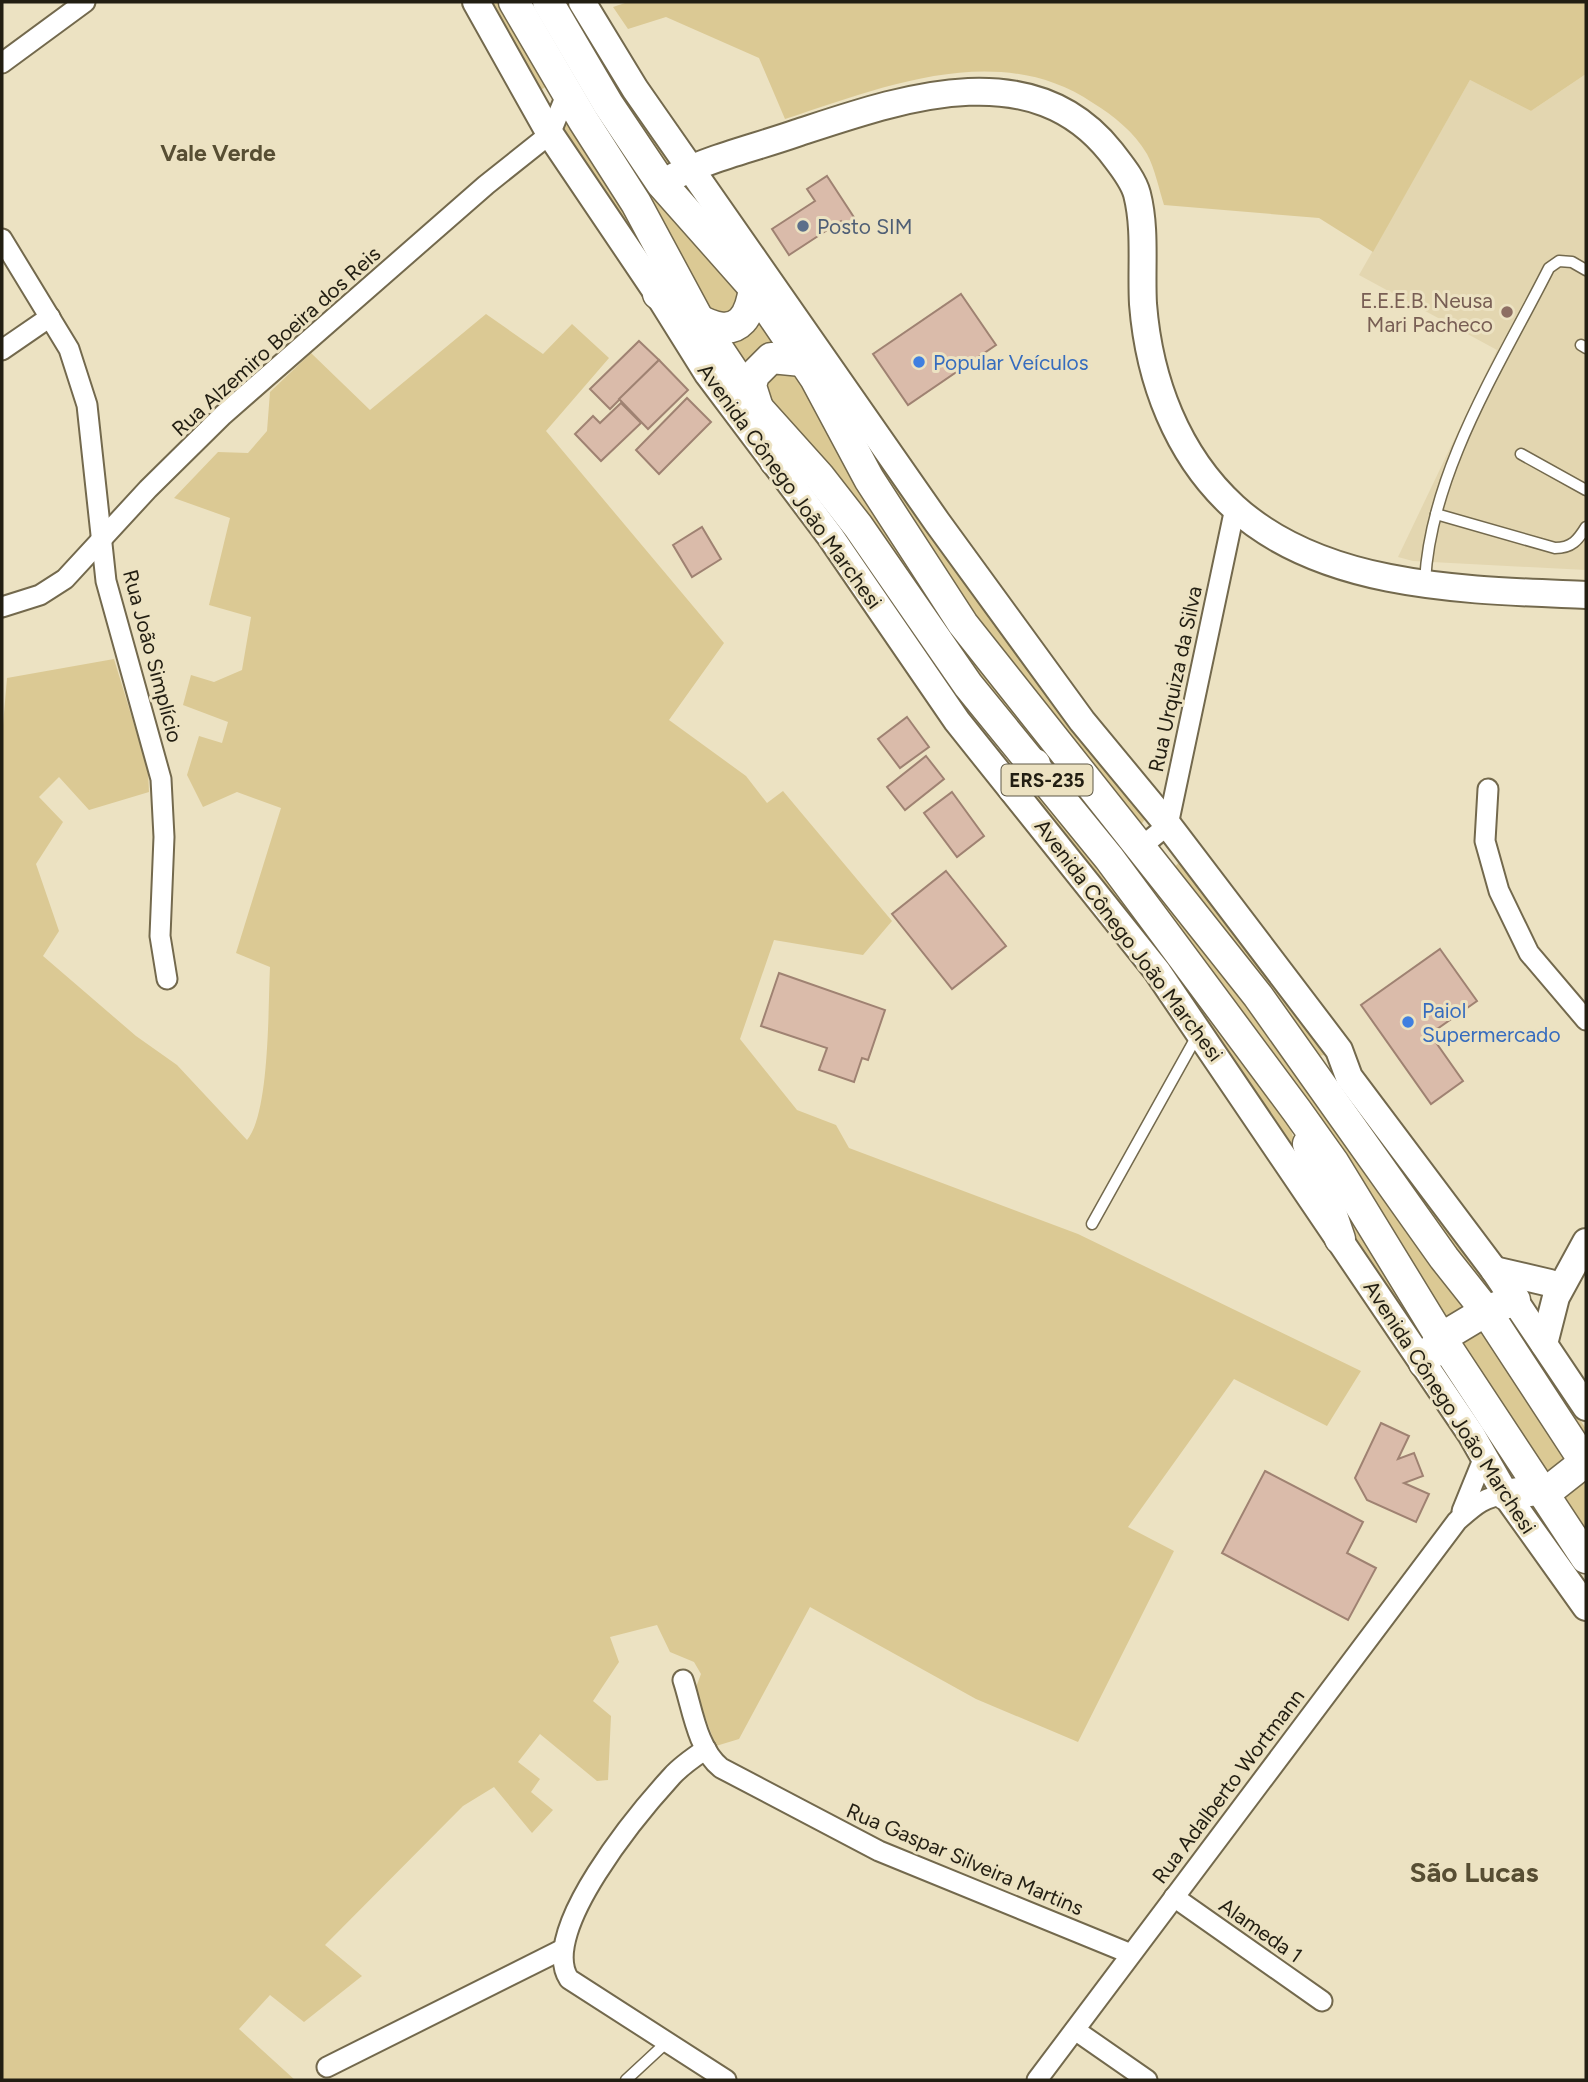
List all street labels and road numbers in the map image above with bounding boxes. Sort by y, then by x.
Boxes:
street label: Rua Alzemiro Boeira dos Reis [167,241,385,441]
street label: Avenida Cônego João Marchesi [693,359,887,613]
street label: Rua João Simplício [118,567,188,745]
street label: Rua Urquiza da Silva [1143,584,1207,774]
road number: ERS-235 [1002,764,1092,796]
street label: Avenida Cônego João Marchesi [1030,814,1228,1066]
street label: Avenida Cônego João Marchesi [1359,1276,1541,1538]
street label: Rua Adalberto Wortmann [1147,1684,1309,1888]
street label: Rua Gaspar Silveira Martins [843,1798,1087,1920]
street label: Alameda 1 [1215,1892,1307,1968]

